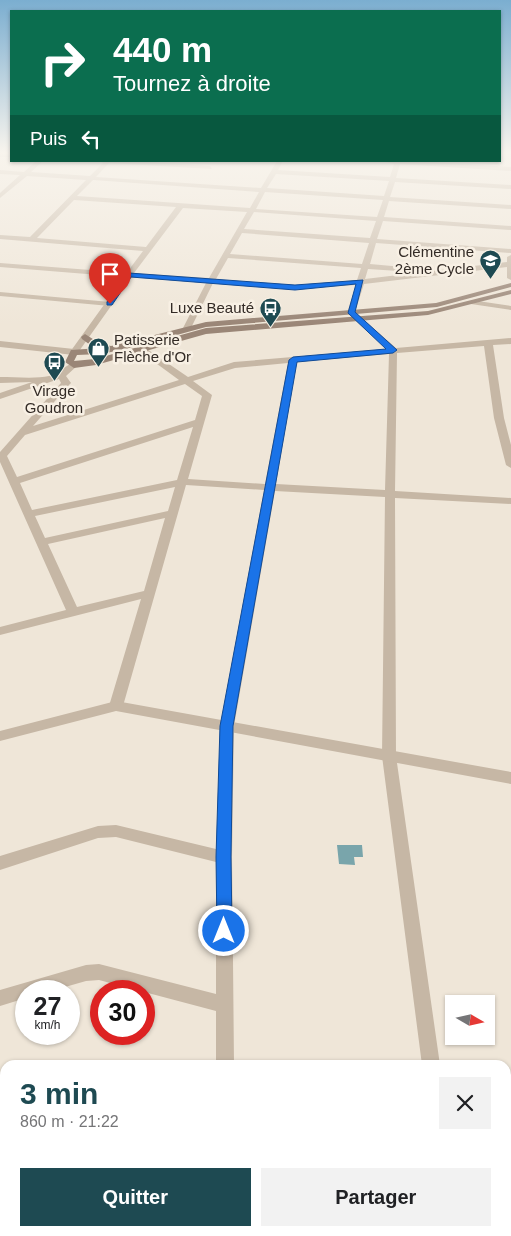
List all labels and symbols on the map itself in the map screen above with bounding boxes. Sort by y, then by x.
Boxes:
place label: Clémentine 2ème Cycle [395,243,474,277]
school or university icon: Clémentine 2ème Cycle [478,249,502,280]
pin [89,253,131,304]
bus stop icon: Luxe Beauté [258,296,282,327]
place label: Luxe Beauté [170,299,254,316]
place label: Patisserie Flèche d'Or [114,331,191,365]
shop icon: Patisserie Flèche d'Or [86,337,110,368]
bus stop icon: Virage Goudron [42,350,66,381]
place label: Virage Goudron [25,382,83,416]
position arrow [197,904,249,956]
speed limit sign: 30 [90,980,155,1045]
north arrow [445,995,495,1045]

